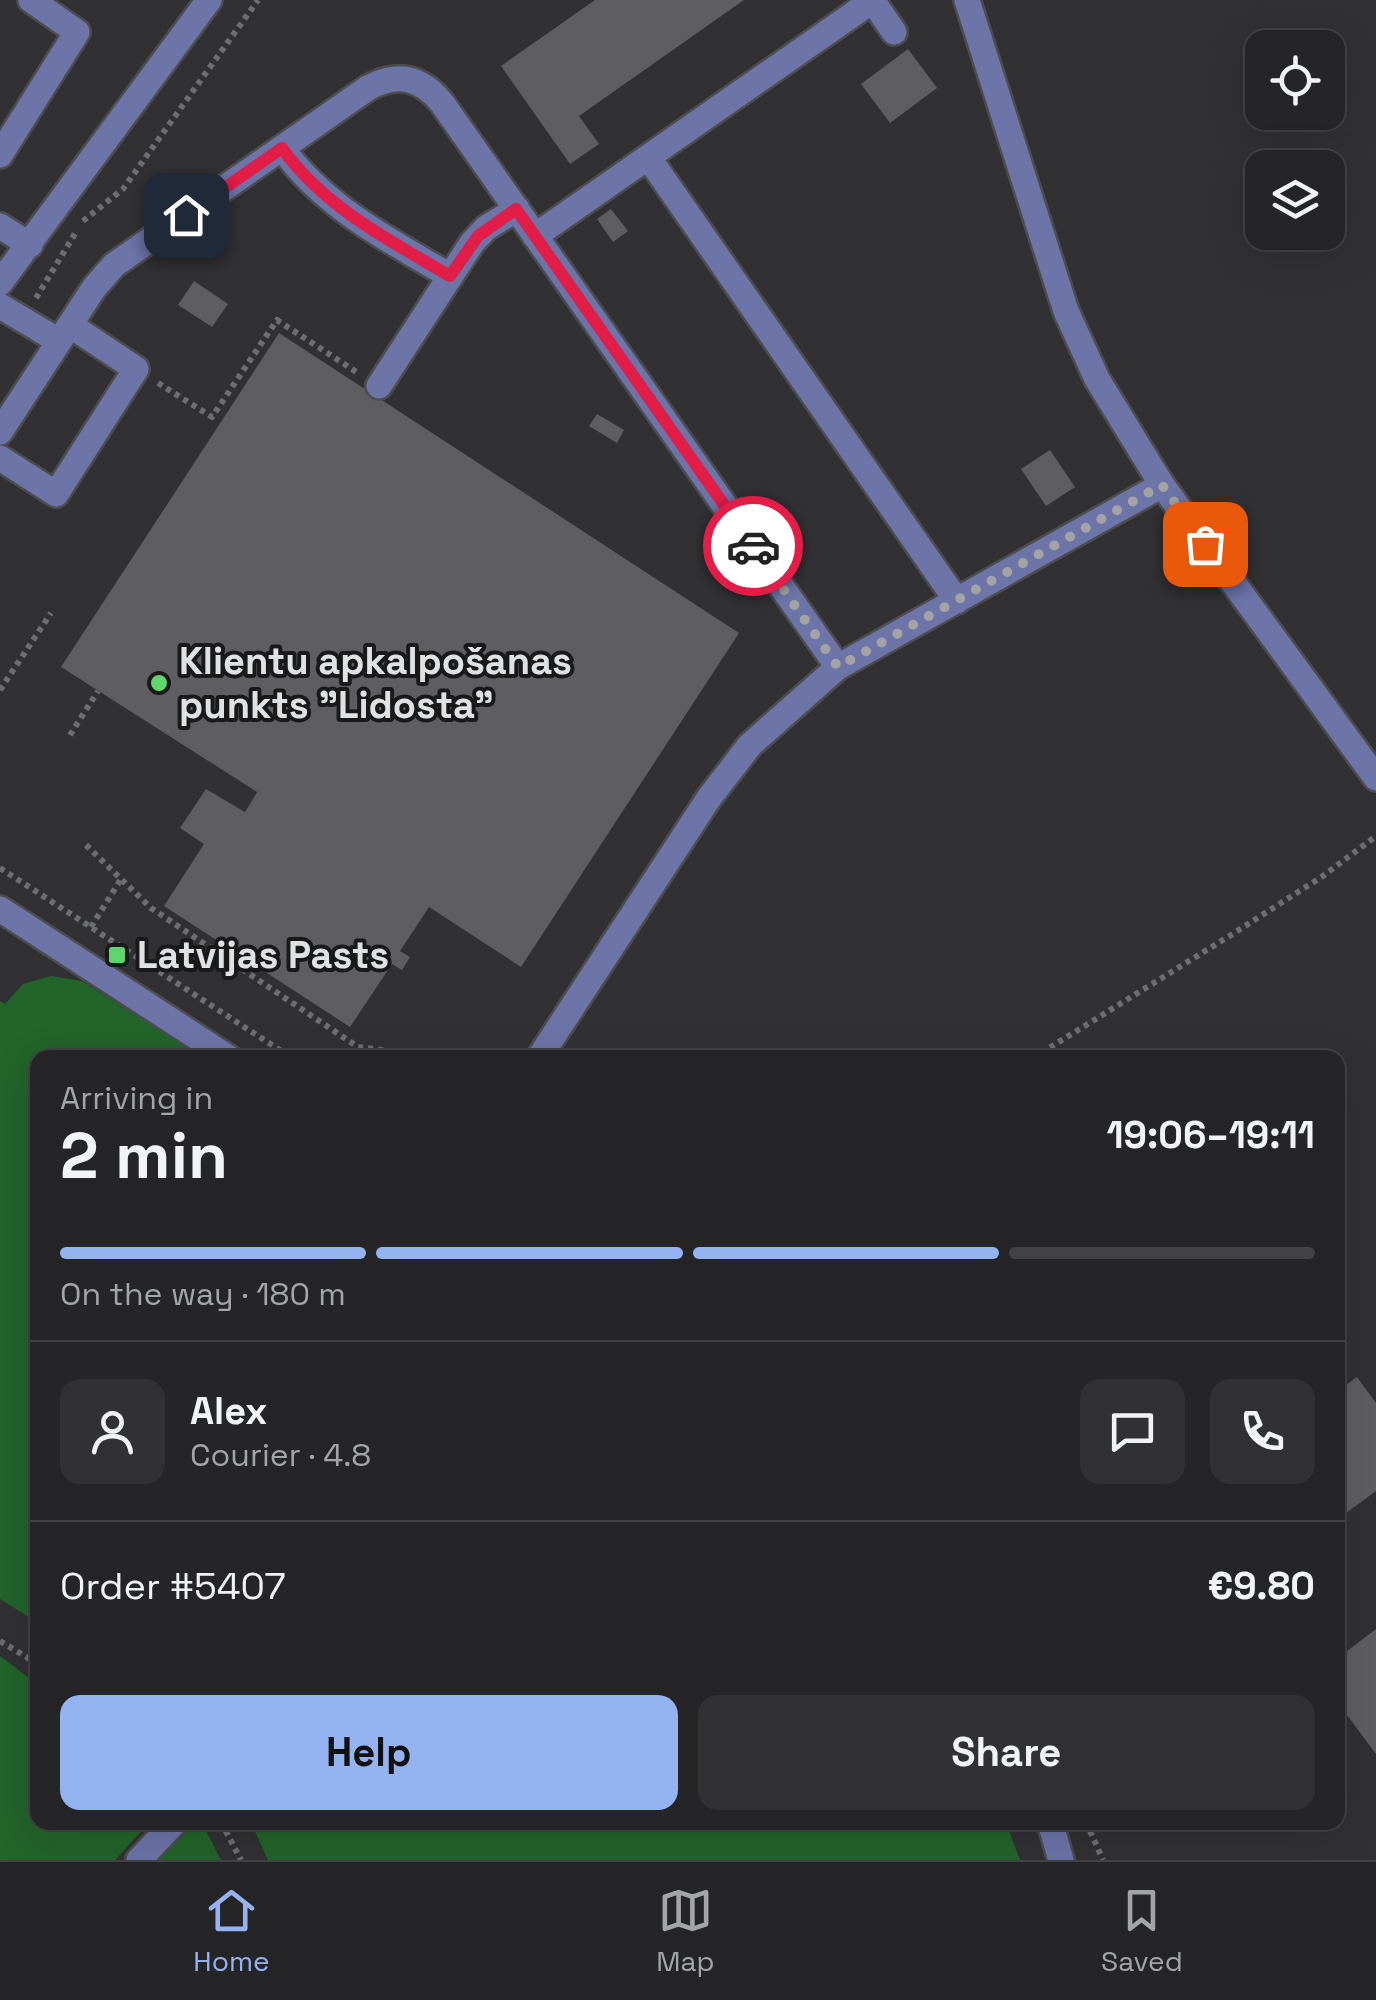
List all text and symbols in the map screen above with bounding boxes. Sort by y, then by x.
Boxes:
map controls [1245,30,1345,250]
button: locate [1245,30,1345,130]
button: layers [1245,150,1345,250]
pin [144,173,229,258]
icon: home [159,188,214,243]
courier [703,496,803,596]
pin [1163,502,1248,587]
icon: bag [1178,517,1233,572]
icon: car [726,519,781,574]
place label: Klientu apkalpošanas punkts "Lidosta" [179,637,572,729]
marker: Klientu apkalpošanas punkts "Lidosta" [148,672,170,694]
place label: Latvijas Pasts [137,931,389,979]
marker: Latvijas Pasts [106,944,128,966]
text: Arriving in [60,1078,213,1118]
text: 19:06–19:11 [1106,1111,1315,1159]
text: 2 min [60,1114,228,1197]
text: On the way · 180 m [60,1274,346,1314]
button: person [60,1379,165,1484]
button: chat [1080,1379,1185,1484]
button: phone [1210,1379,1315,1484]
text: Alex [190,1387,267,1435]
text: Courier · 4.8 [190,1435,371,1475]
text: Order #5407 [60,1562,286,1610]
text: €9.80 [1207,1562,1315,1610]
button: Help [60,1695,678,1810]
button: Share [698,1695,1315,1810]
tab: Home [193,1883,270,1979]
tab: Map [656,1883,715,1979]
tab: Saved [1101,1883,1183,1979]

